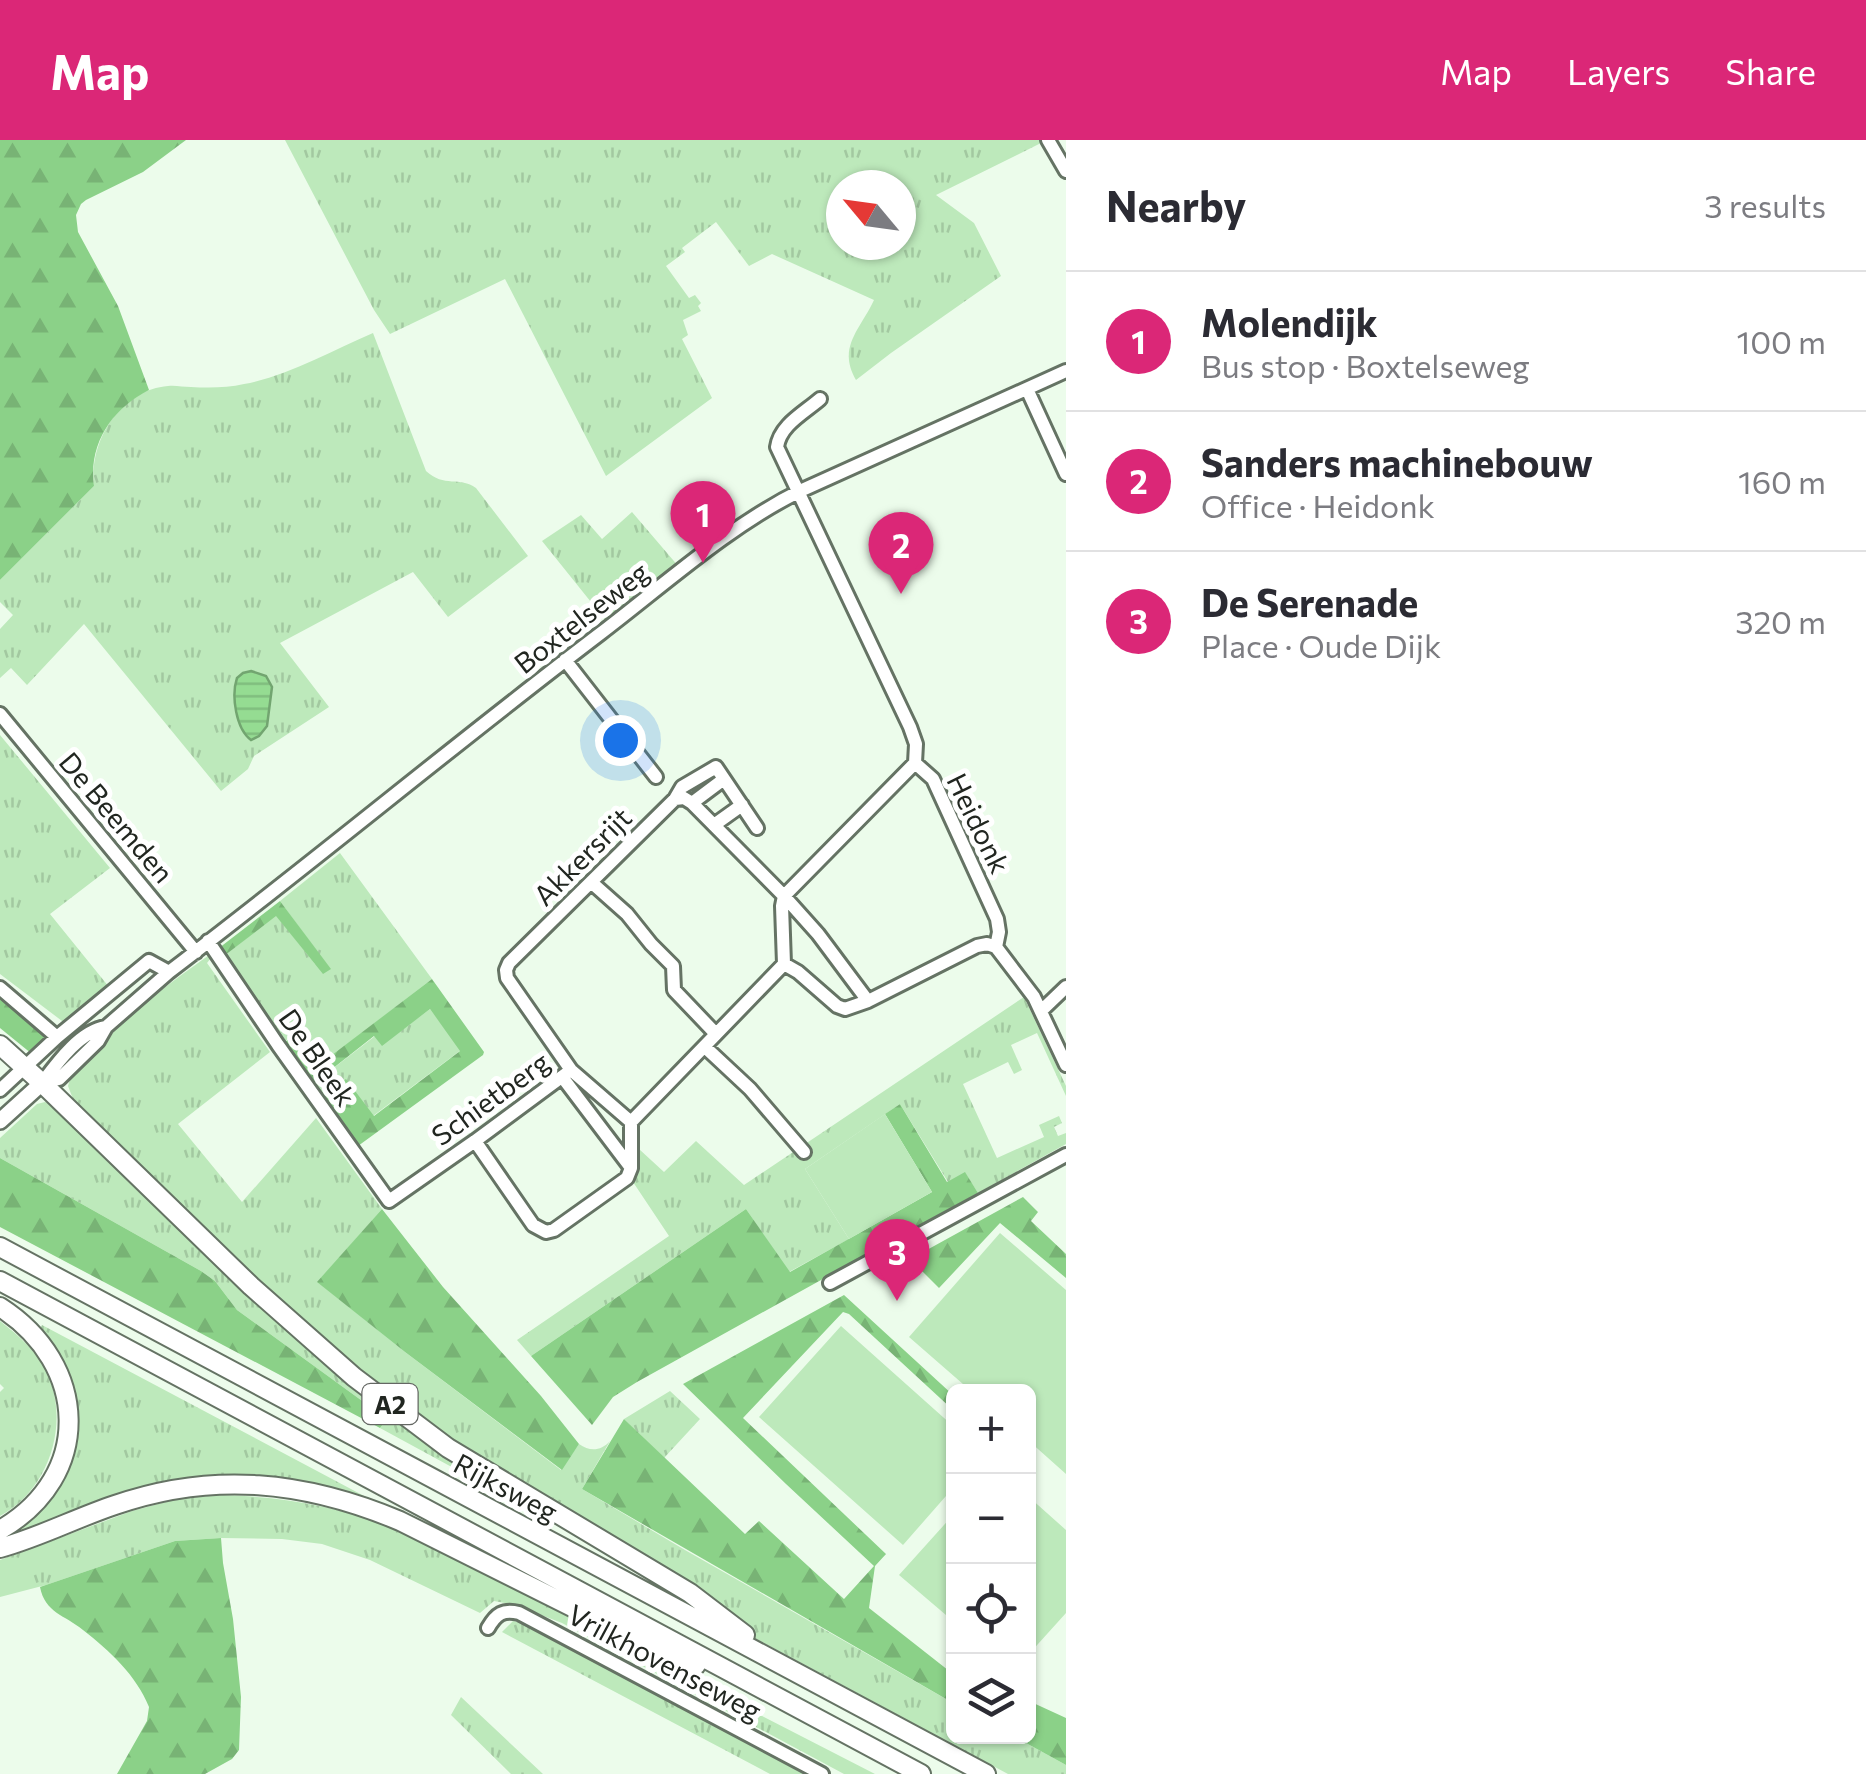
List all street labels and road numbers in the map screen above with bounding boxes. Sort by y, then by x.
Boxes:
street label: Boxtelseweg [507,554,655,680]
street label: De Beemden [53,745,181,889]
street label: Heidonk [940,767,1018,879]
street label: Akkersrijt [526,800,638,912]
street label: De Bleek [272,1002,364,1112]
street label: Schietberg [424,1044,556,1152]
road number: A2 [362,1384,418,1424]
street label: Rijksweg [448,1446,564,1528]
street label: Vrilkhovenseweg [562,1597,768,1727]

